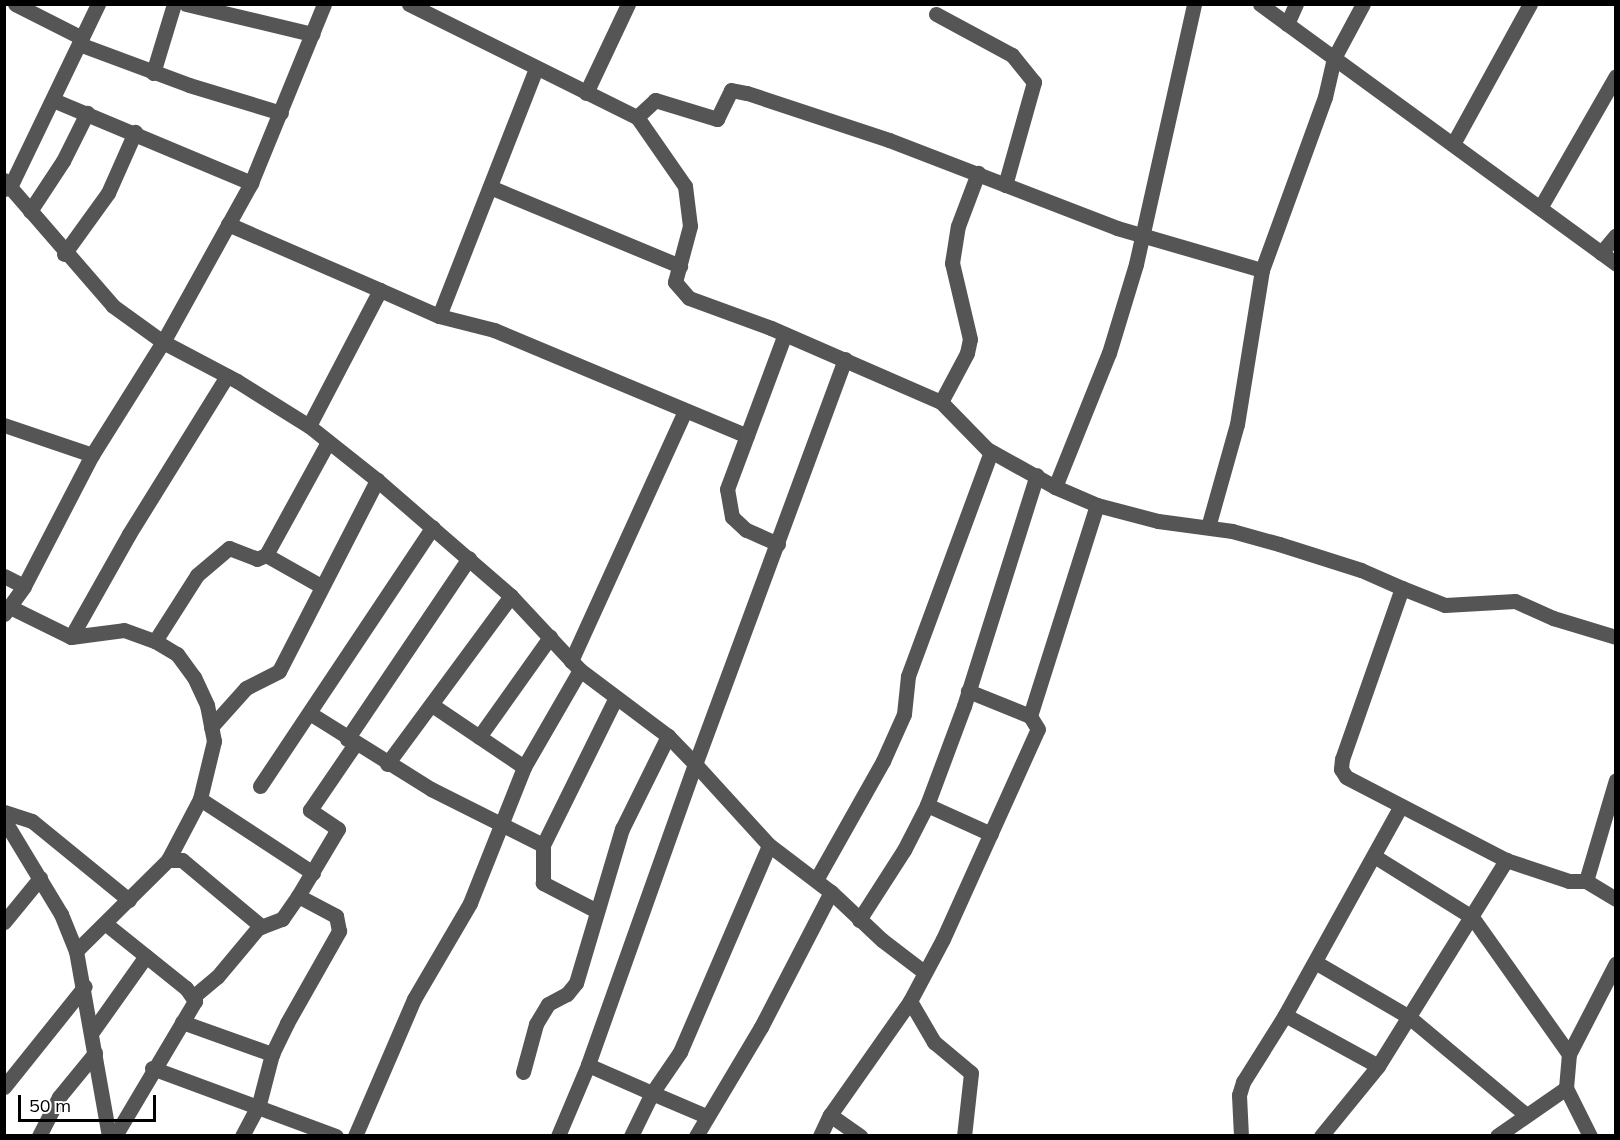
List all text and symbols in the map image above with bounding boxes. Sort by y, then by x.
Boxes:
scale bar [21,1083,159,1121]
text: 50 m [29,1094,71,1117]

